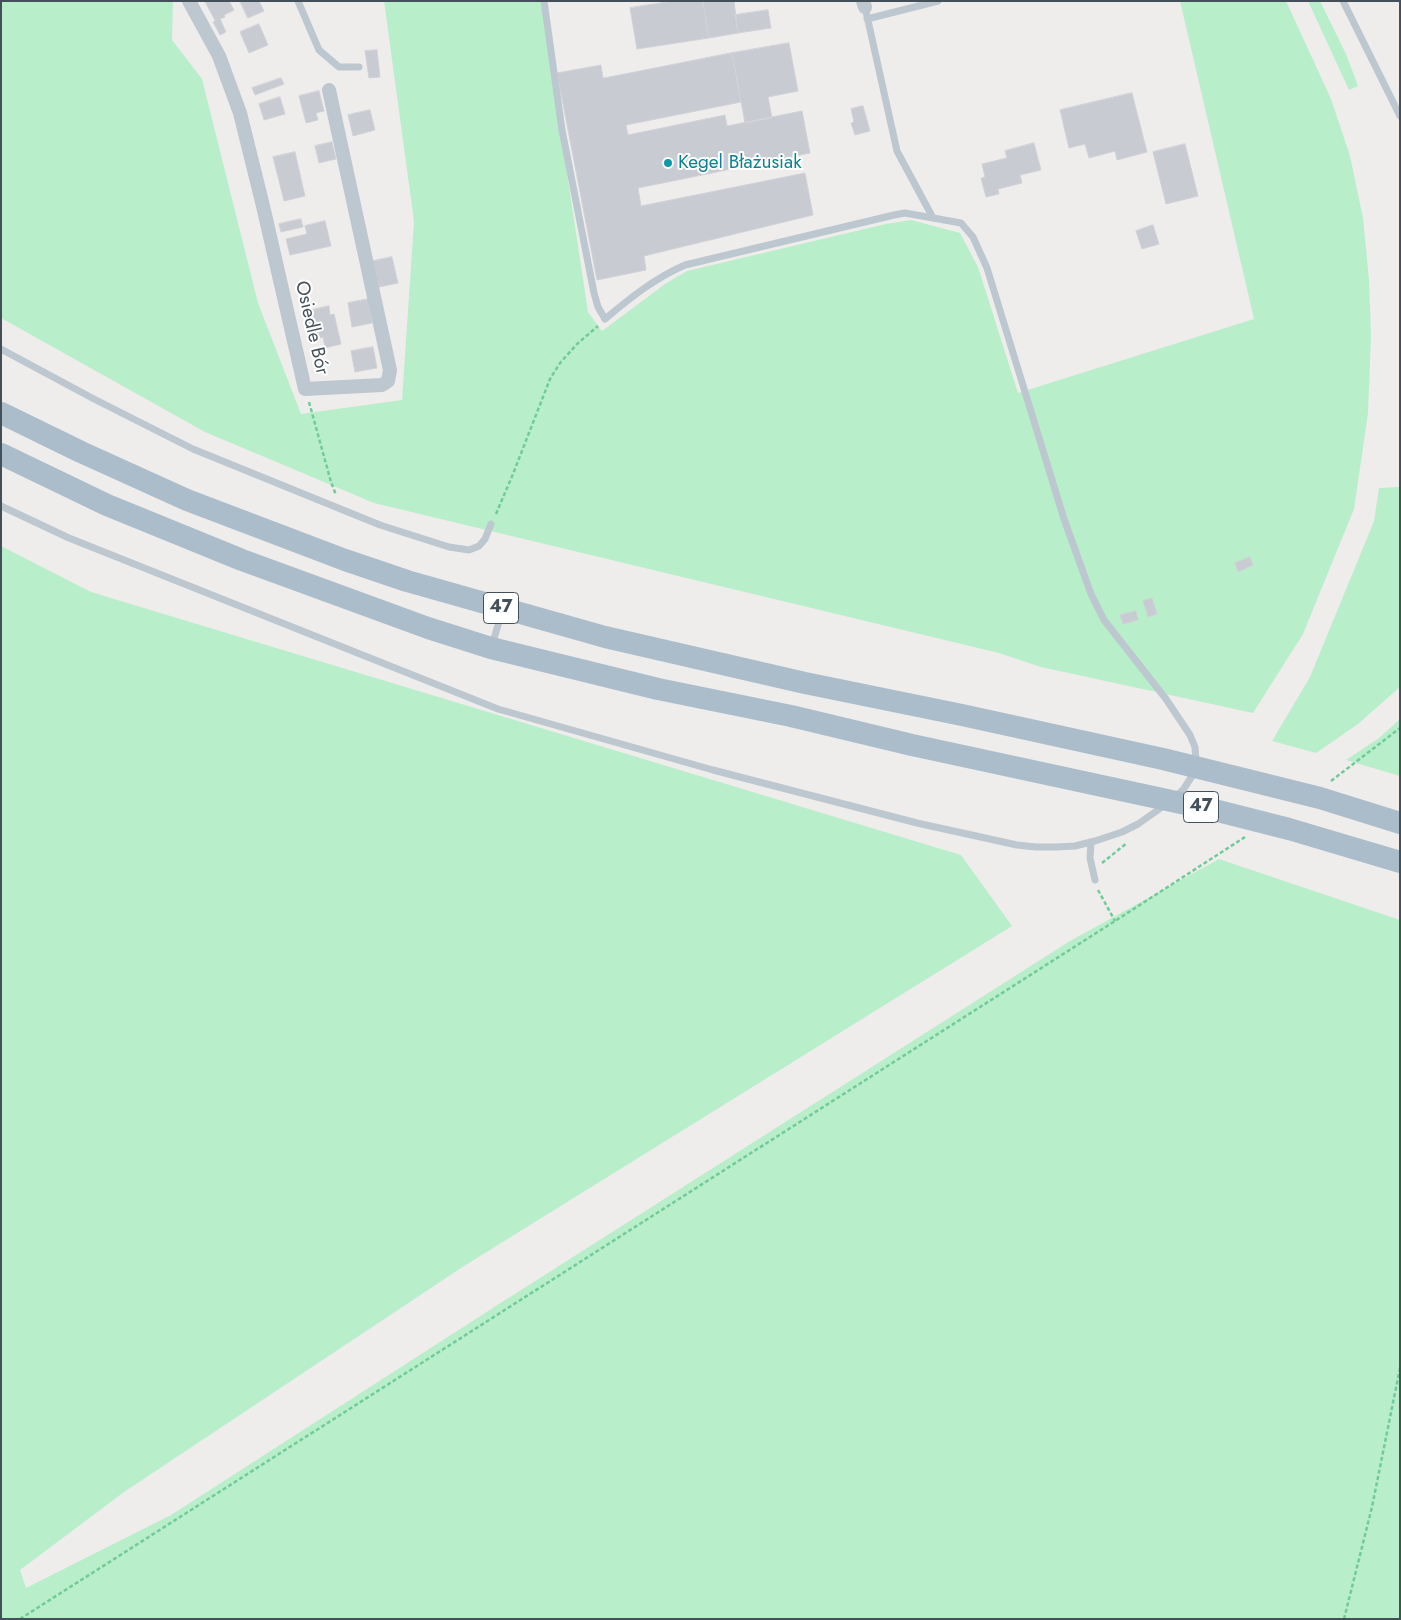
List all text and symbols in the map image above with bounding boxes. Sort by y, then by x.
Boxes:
place label: Kegel Błażusiak [678,152,802,174]
marker: Kegel Błażusiak [662,157,674,169]
street label: Osiedle Bór [289,279,333,377]
road number: 47 [484,592,518,624]
road number: 47 [1184,792,1218,822]

